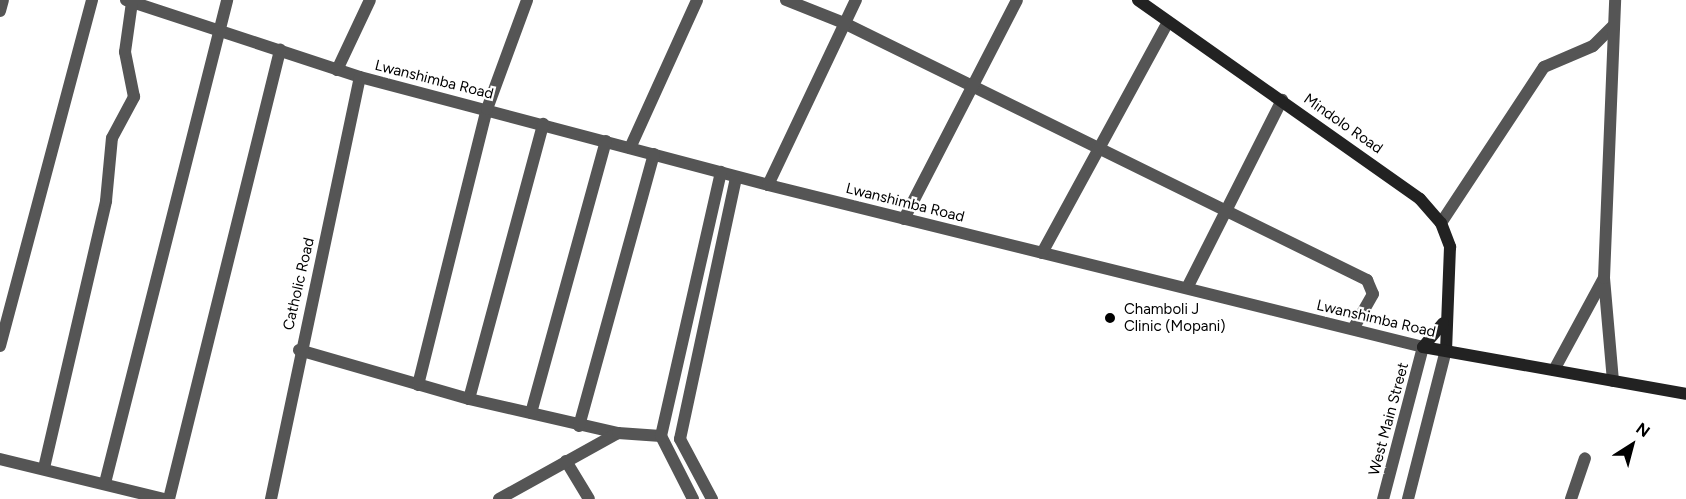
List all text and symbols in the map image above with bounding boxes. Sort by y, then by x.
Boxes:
street label: Lwanshimba Road [373,57,495,103]
street label: Mindolo Road [1300,90,1386,158]
street label: Lwanshimba Road [844,180,966,226]
street label: Catholic Road [280,236,318,332]
street label: Lwanshimba Road [1315,297,1437,341]
place label: Chamboli J Clinic (Mopani) [1124,300,1226,335]
marker: Chamboli J Clinic (Mopani) [1101,309,1119,327]
street label: West Main Street [1365,361,1413,477]
north arrow [1602,415,1662,475]
text: N [1632,419,1653,441]

